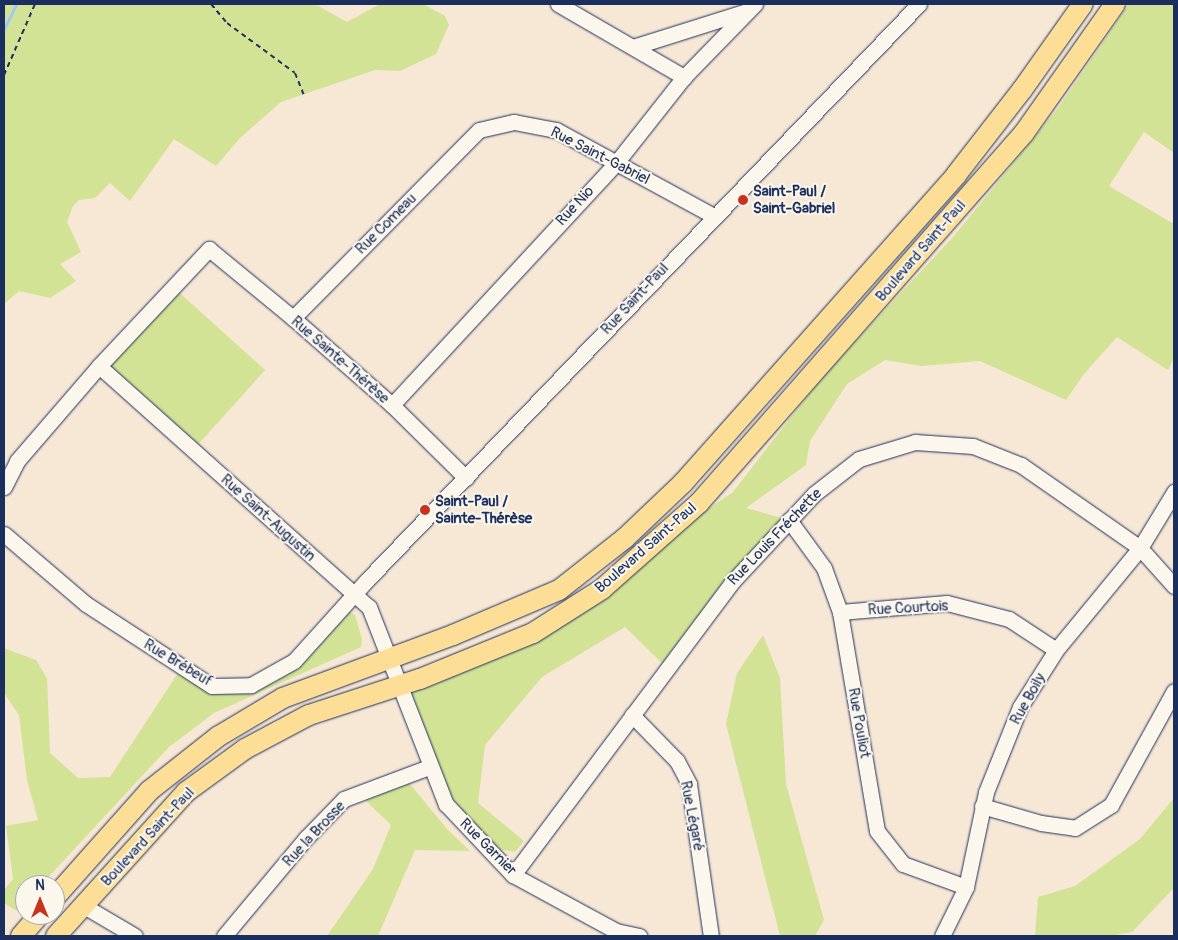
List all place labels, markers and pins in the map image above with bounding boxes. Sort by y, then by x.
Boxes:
place label: Saint-Paul / Saint-Gabriel [753,182,835,217]
marker: Saint-Paul / Saint-Gabriel [737,194,749,206]
place label: Saint-Paul / Sainte-Thérèse [435,492,532,527]
marker: Saint-Paul / Sainte-Thérèse [419,504,431,516]

